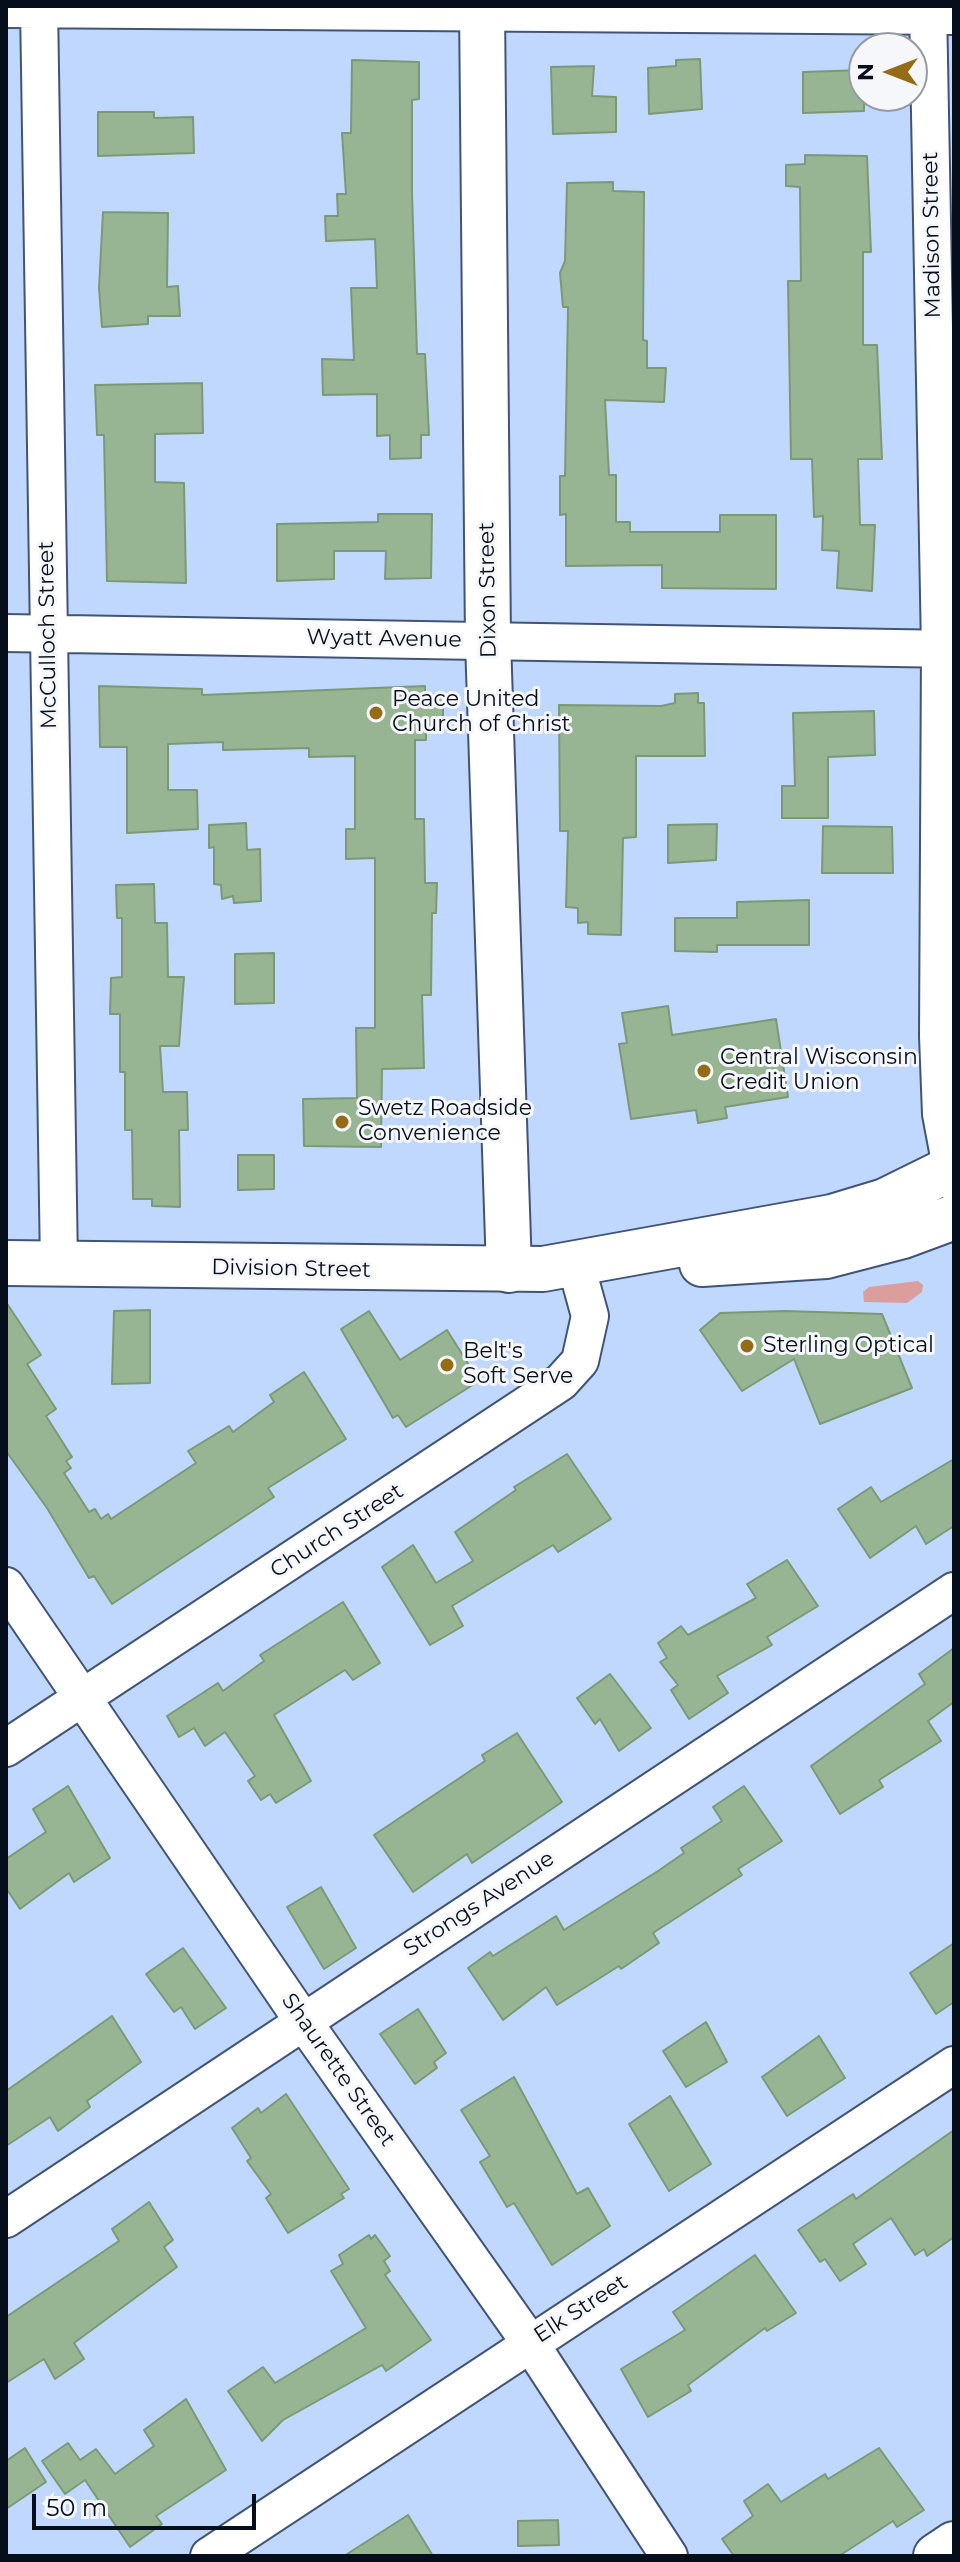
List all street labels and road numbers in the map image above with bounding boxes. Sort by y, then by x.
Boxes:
street label: Madison Street [917,152,947,318]
street label: Dixon Street [474,522,502,658]
street label: McCulloch Street [33,541,63,729]
street label: Wyatt Avenue [306,624,462,654]
street label: Division Street [211,1254,371,1284]
street label: Church Street [266,1478,408,1584]
street label: Strongs Avenue [399,1845,559,1963]
street label: Shaurette Street [275,1988,401,2152]
street label: Elk Street [529,2269,633,2349]

